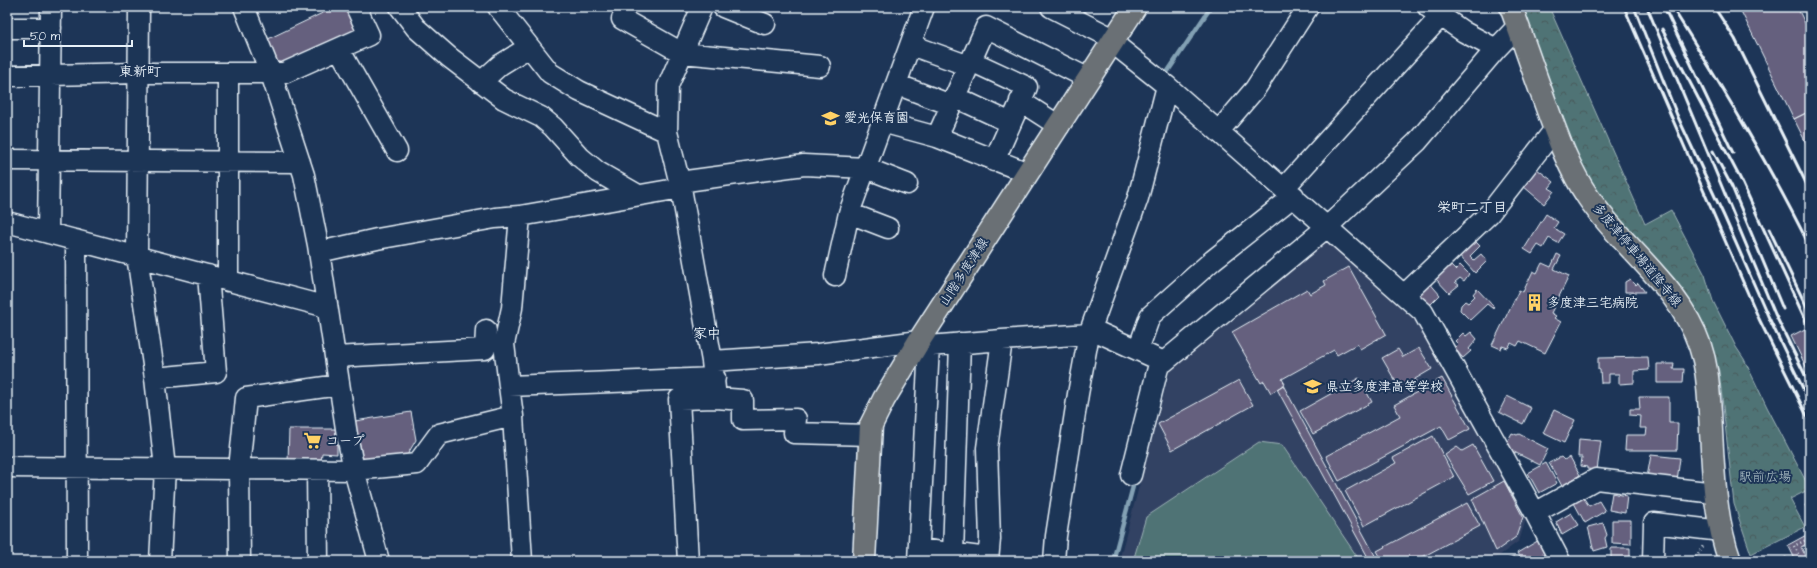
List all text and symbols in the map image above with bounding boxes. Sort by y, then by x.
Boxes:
scale bar [24,22,132,48]
text: 50 m [30,28,61,45]
district label: 東新町 [119,62,161,82]
school or university icon: 愛光保育園 [821,108,841,128]
place label: 愛光保育園 [844,109,909,127]
district label: 栄町二丁目 [1437,198,1507,218]
street label: 多度津停車場道隆寺線 [1588,199,1686,311]
street label: 山階多度津線 [935,234,993,310]
building icon: 多度津三宅病院 [1524,293,1544,313]
place label: 多度津三宅病院 [1547,294,1638,312]
district label: 家中 [693,324,721,344]
school or university icon: 県立多度津高等学校 [1303,377,1323,397]
place label: 県立多度津高等学校 [1326,378,1443,396]
supermarket icon: コープ [303,431,323,451]
place label: コープ [326,432,364,450]
park label: 駅前広場 [1739,468,1791,486]

